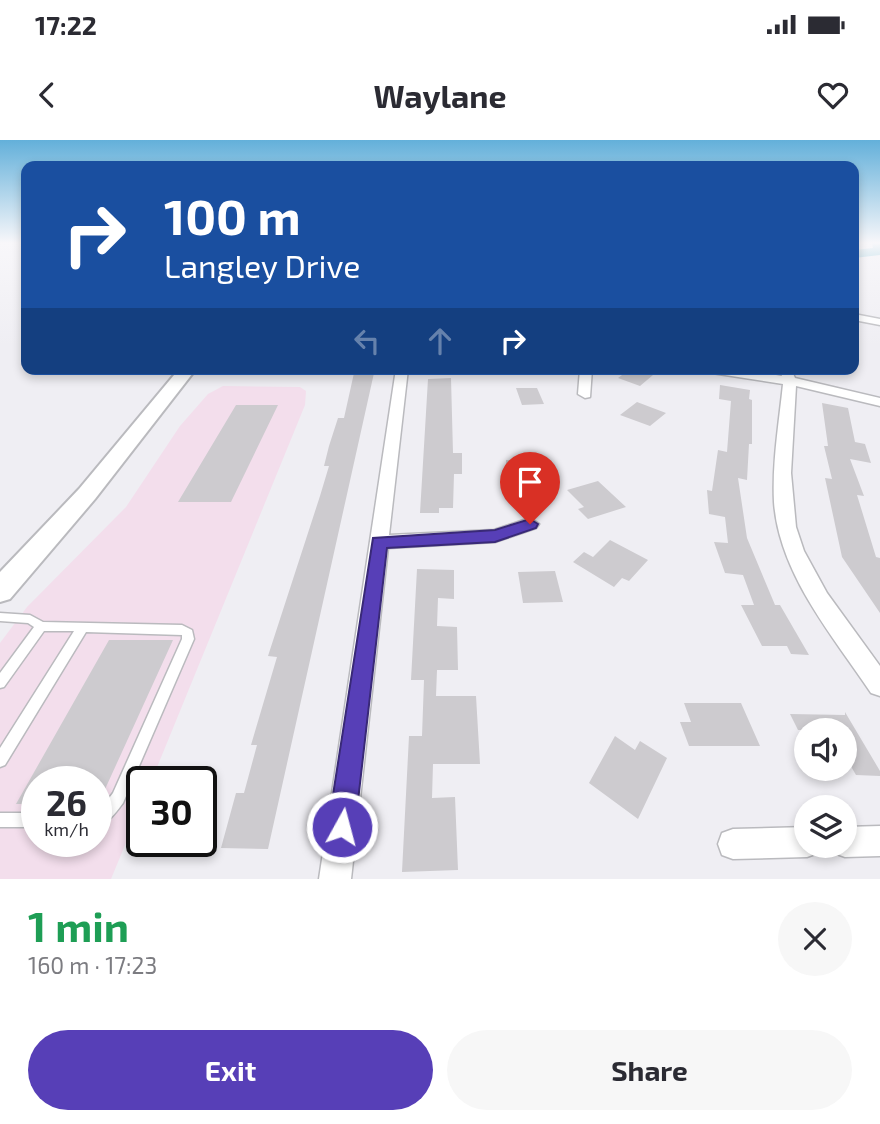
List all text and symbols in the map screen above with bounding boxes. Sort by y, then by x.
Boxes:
text: 17:22 [35,9,97,40]
icon: back [28,76,66,114]
text: Waylane [373,76,507,114]
icon: heart [814,76,852,114]
text: 100 m [164,186,301,245]
icon: right [49,189,140,280]
text: Langley Drive [164,246,360,284]
icon: left [348,322,386,360]
icon: ahead [421,322,459,360]
icon: right [494,322,532,360]
pin [500,452,560,524]
icon: arrive [511,463,549,501]
map controls [794,718,857,858]
button: sound [794,718,857,781]
speed limit sign: 30 [126,766,217,857]
text: 26 [46,781,87,823]
position arrow [305,790,379,864]
button: layers [794,795,857,858]
text: km/h [44,818,89,840]
text: 1 min [28,900,129,950]
button: close [778,902,852,976]
text: 160 m · 17:23 [28,951,157,979]
button: Exit [28,1030,433,1110]
button: Share [447,1030,852,1110]

